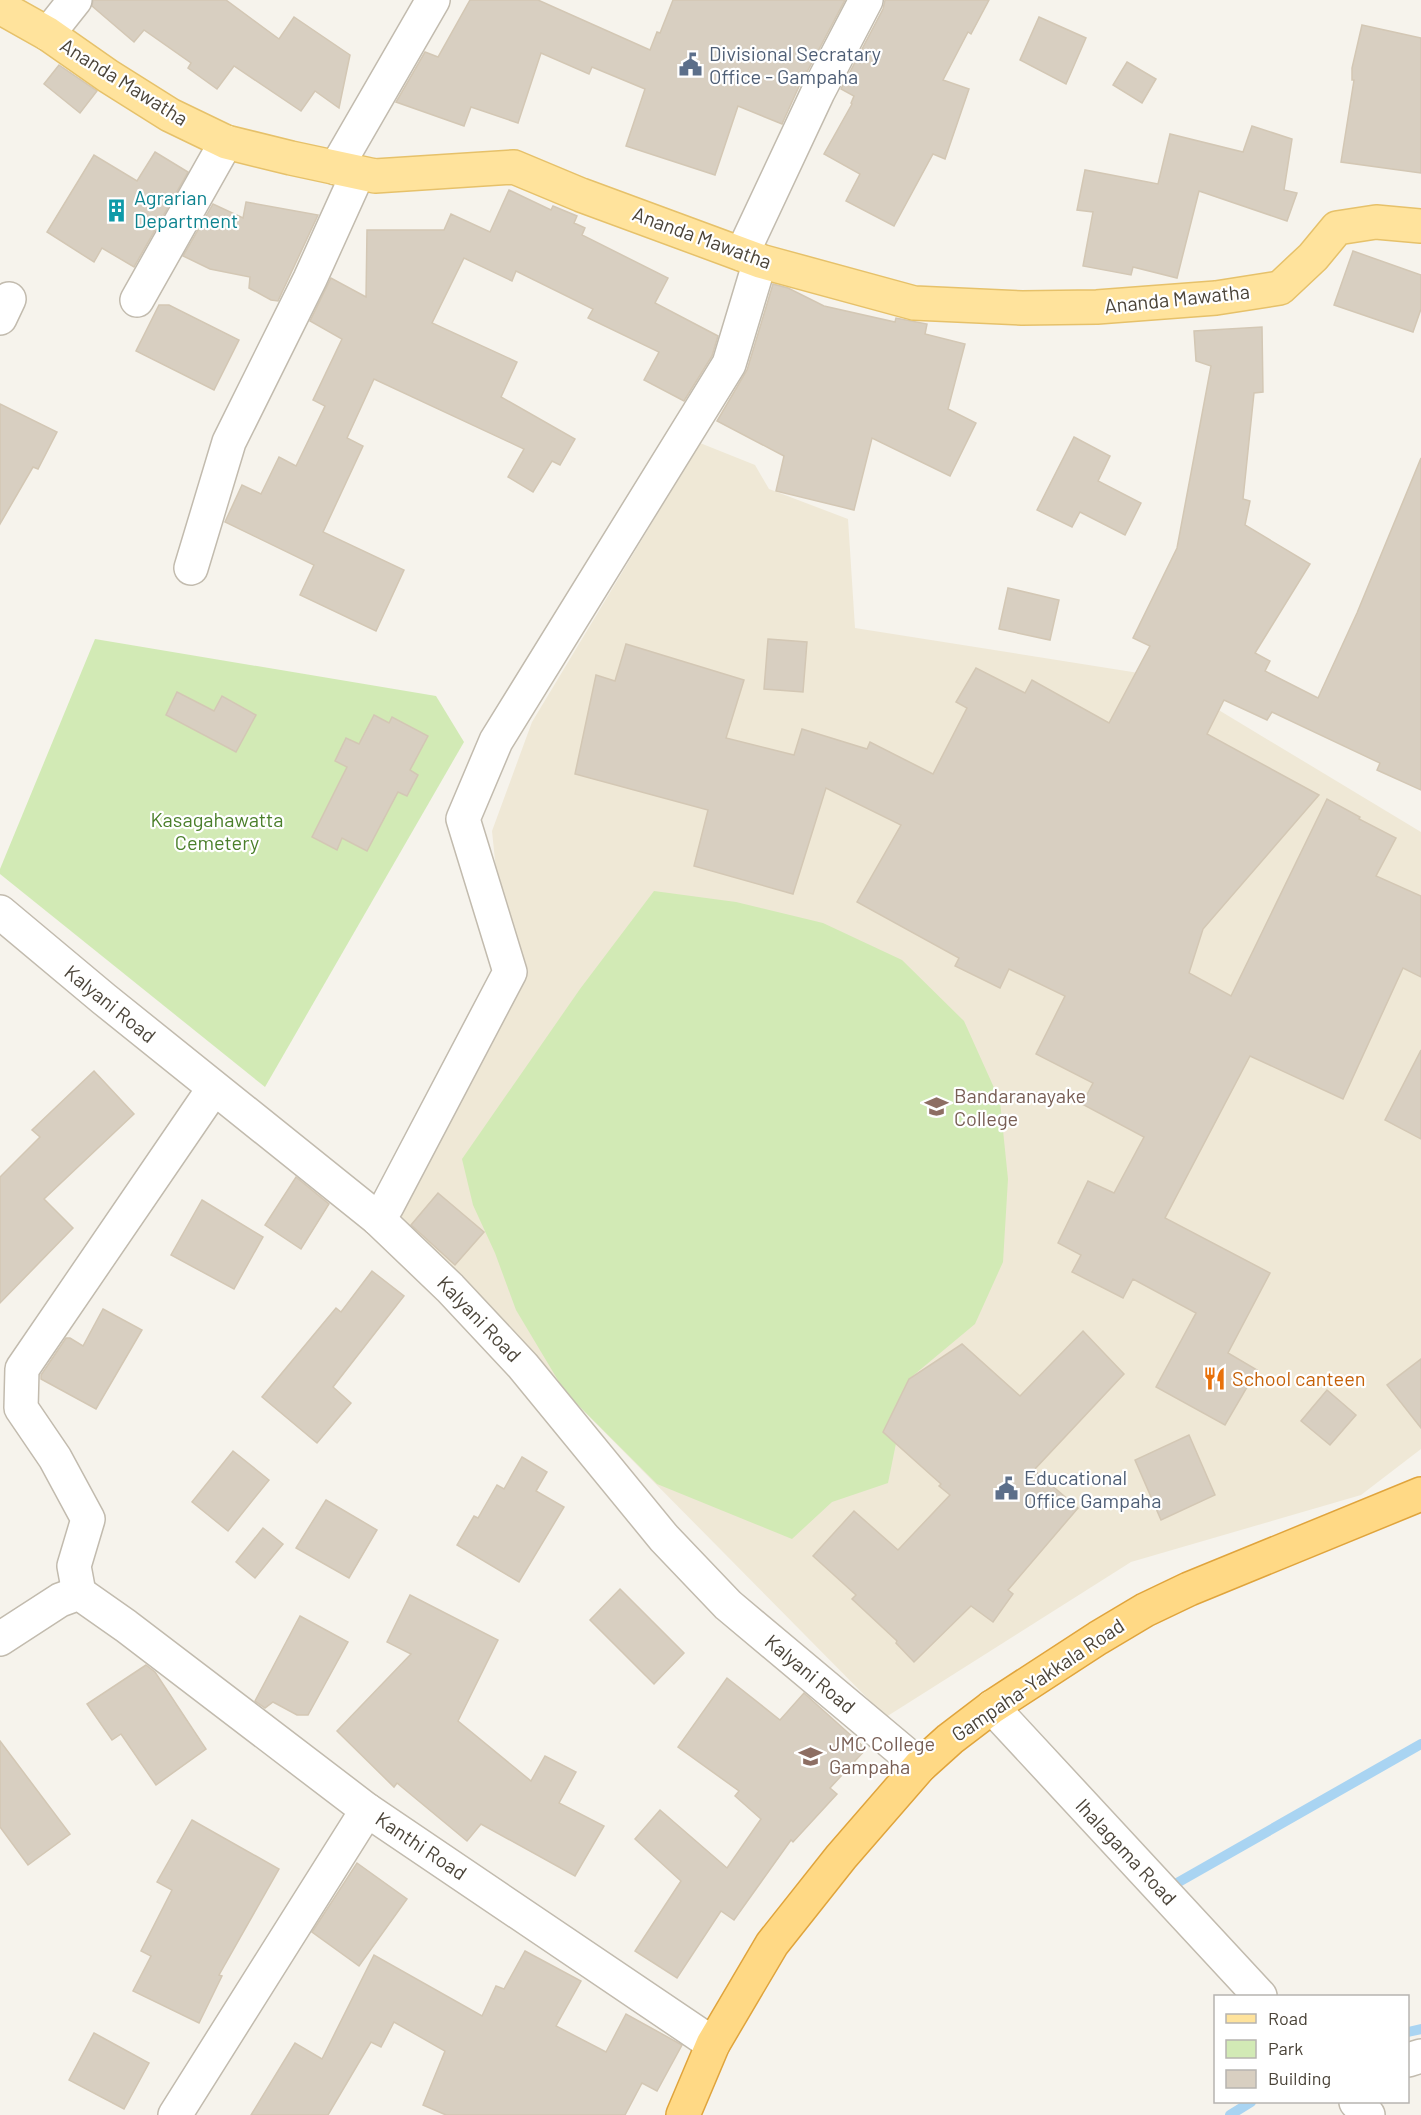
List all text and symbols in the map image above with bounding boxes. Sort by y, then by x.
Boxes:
street label: Ananda Mawatha [56,32,193,130]
place label: Divisional Secratary Office - Gampaha [709,41,881,88]
public building icon: Divisional Secratary Office - Gampaha [678,52,704,78]
place label: Agrarian Department [134,185,238,232]
building icon: Agrarian Department [103,197,129,223]
street label: Ananda Mawatha [630,201,775,273]
street label: Ananda Mawatha [1103,278,1251,318]
park label: Kasagahawatta Cemetery [150,807,284,854]
street label: Kalyani Road [60,959,161,1047]
place label: Bandaranayake College [954,1083,1086,1130]
school or university icon: Bandaranayake College [923,1094,949,1120]
street label: Kalyani Road [433,1270,527,1366]
restaurant icon: School canteen [1201,1366,1227,1392]
place label: School canteen [1232,1366,1366,1390]
place label: Educational Office Gampaha [1024,1465,1161,1512]
public building icon: Educational Office Gampaha [993,1476,1019,1502]
street label: Gampaha-Yakkala Road [947,1613,1128,1746]
street label: Kalyani Road [761,1629,861,1718]
place label: JMC College Gampaha [829,1731,935,1778]
school or university icon: JMC College Gampaha [798,1743,824,1769]
street label: Ihalagama Road [1071,1793,1182,1910]
street label: Kanthi Road [371,1806,472,1884]
legend [1214,1995,1409,2103]
text: Road [1268,2007,1308,2029]
text: Park [1268,2037,1303,2059]
text: Building [1268,2067,1331,2089]

